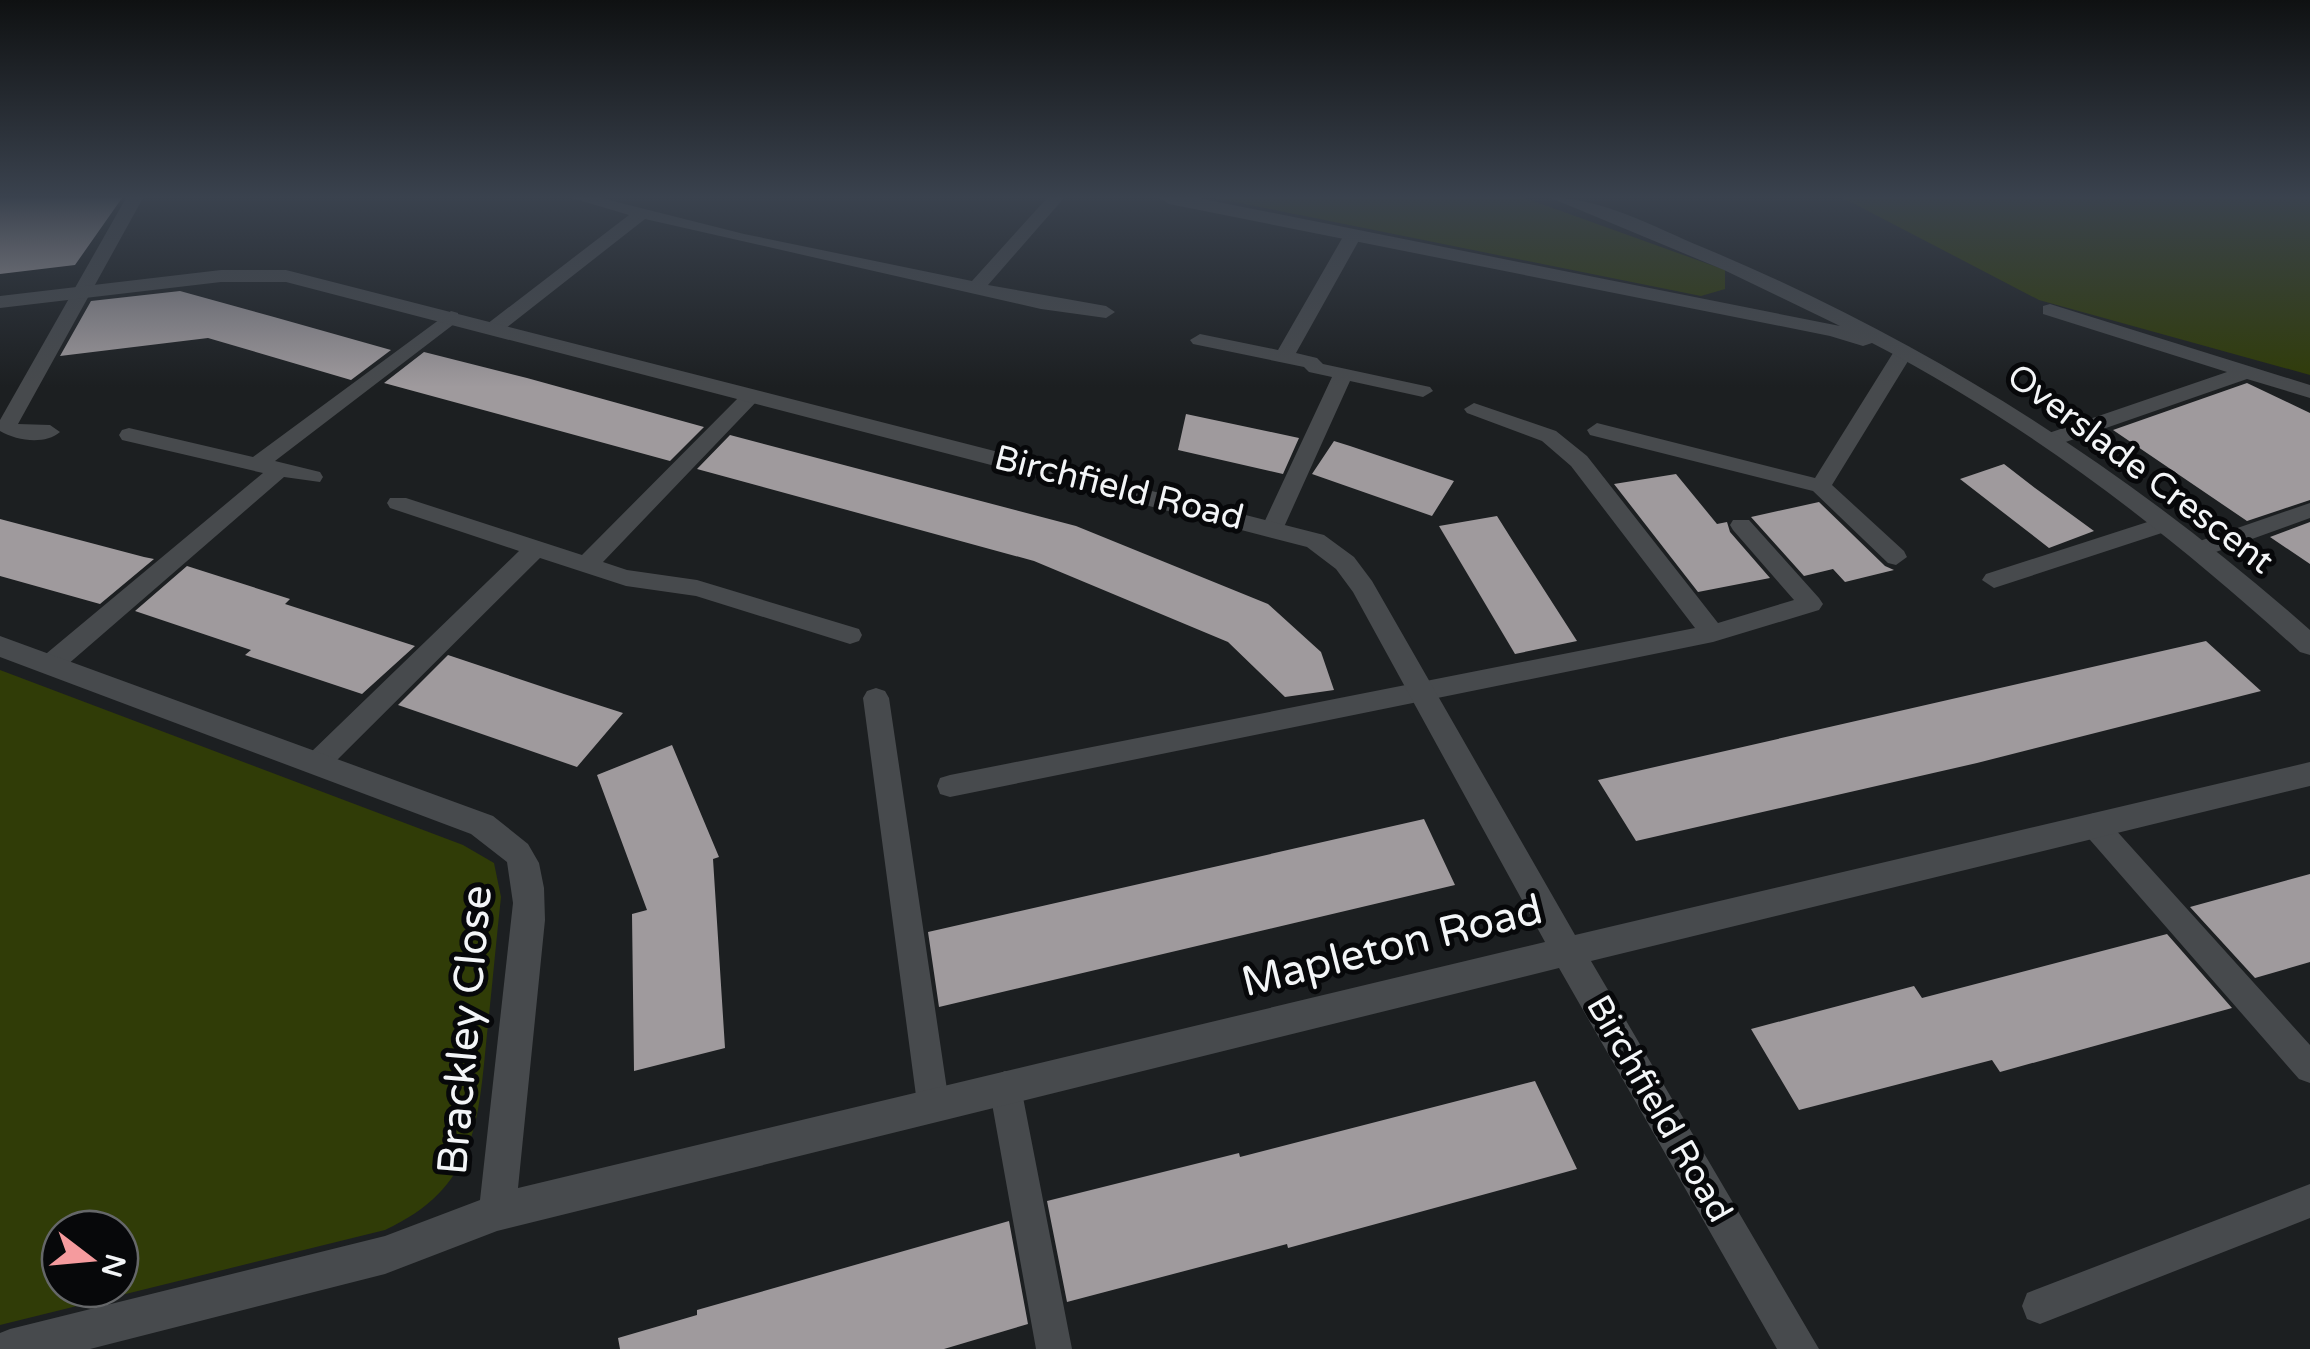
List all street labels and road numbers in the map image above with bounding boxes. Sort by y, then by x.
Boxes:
street label: Overslade Crescent [1999,355,2281,583]
street label: Birchfield Road [990,437,1248,539]
street label: Brackley Close [427,883,503,1177]
street label: Mapleton Road [1236,884,1548,1008]
street label: Birchfield Road [1577,988,1741,1230]

